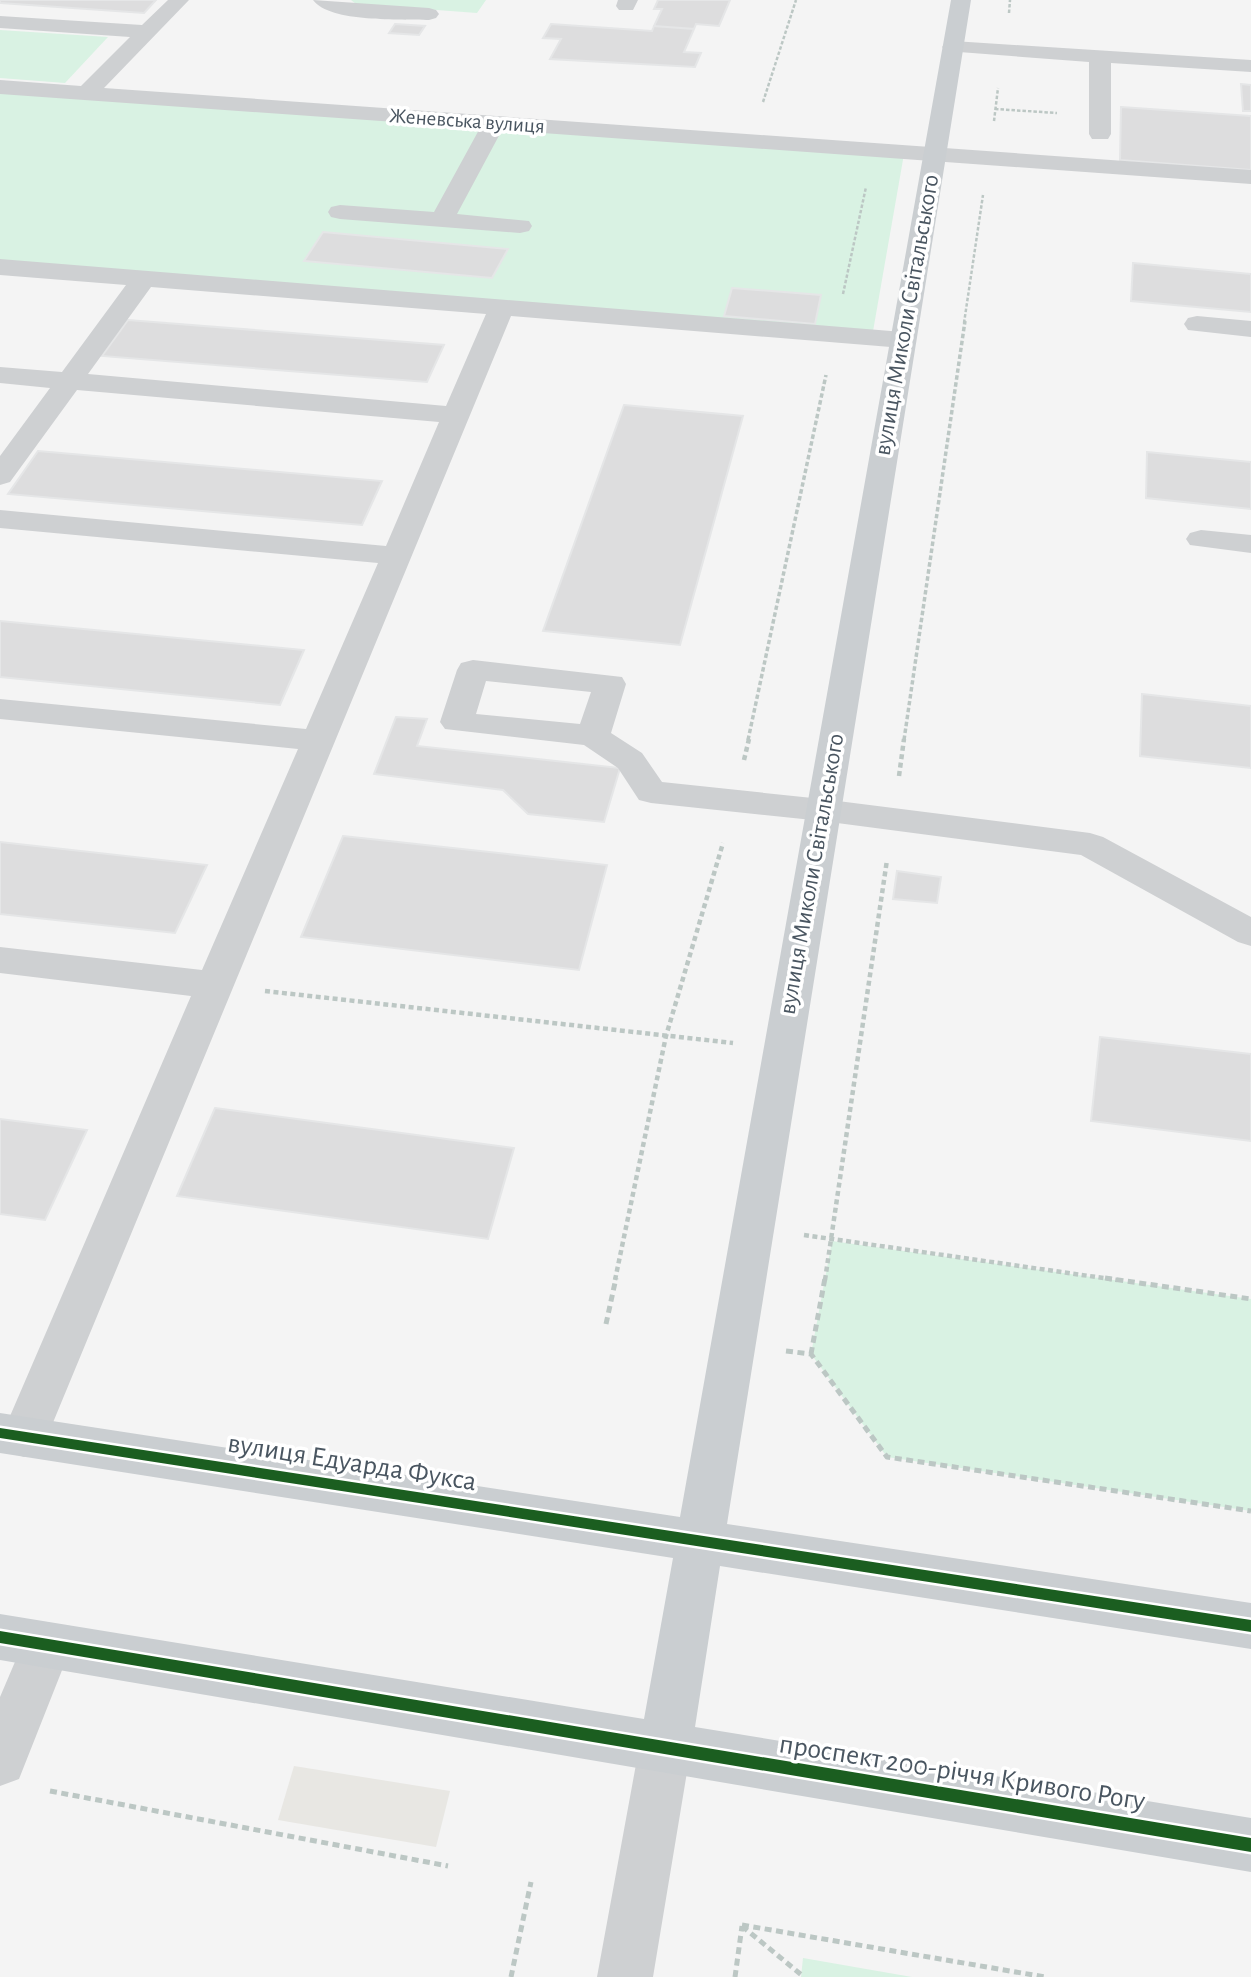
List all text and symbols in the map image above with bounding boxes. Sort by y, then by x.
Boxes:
street label: Женевська вулиця [388,105,546,137]
street label: вулиця Миколи Світальського [870,173,944,457]
street label: вулиця Миколи Світальського [775,732,849,1016]
street label: вулиця Едуарда Фукса [226,1429,479,1497]
street label: проспект 200-річчя Кривого Рогу [777,1730,1147,1816]

